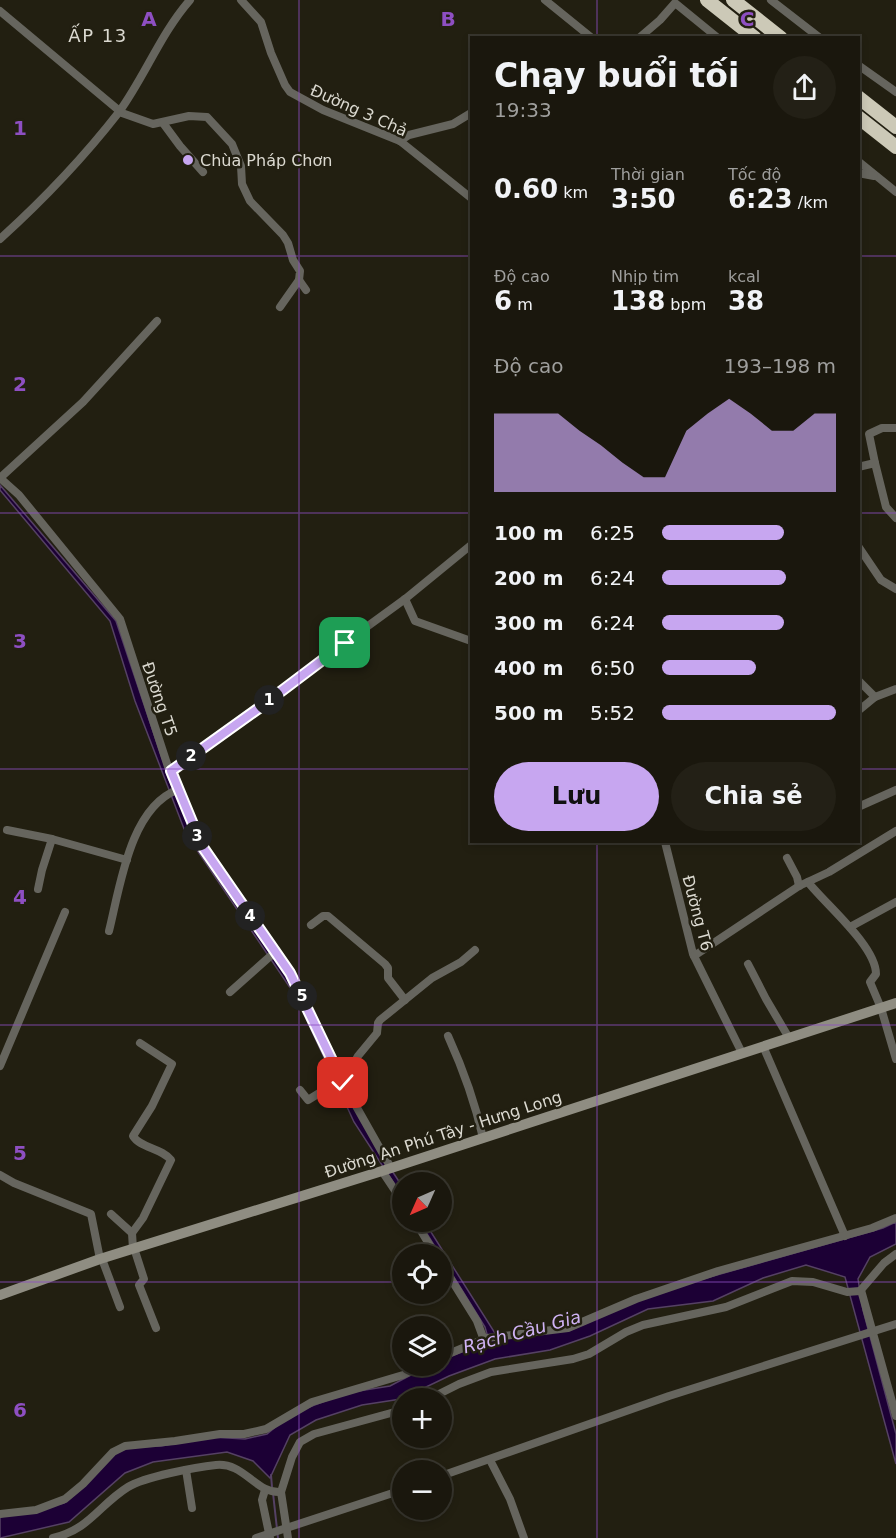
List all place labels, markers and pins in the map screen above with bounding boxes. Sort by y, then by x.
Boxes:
place label: Chùa Pháp Chơn [200,151,332,170]
marker: Chùa Pháp Chơn [181,153,195,167]
pin [319,617,370,668]
pin: 1 [254,685,284,715]
pin: 2 [176,741,206,771]
pin: 3 [182,821,212,851]
pin: 4 [235,901,265,931]
pin: 5 [287,981,317,1011]
pin [317,1057,368,1108]

